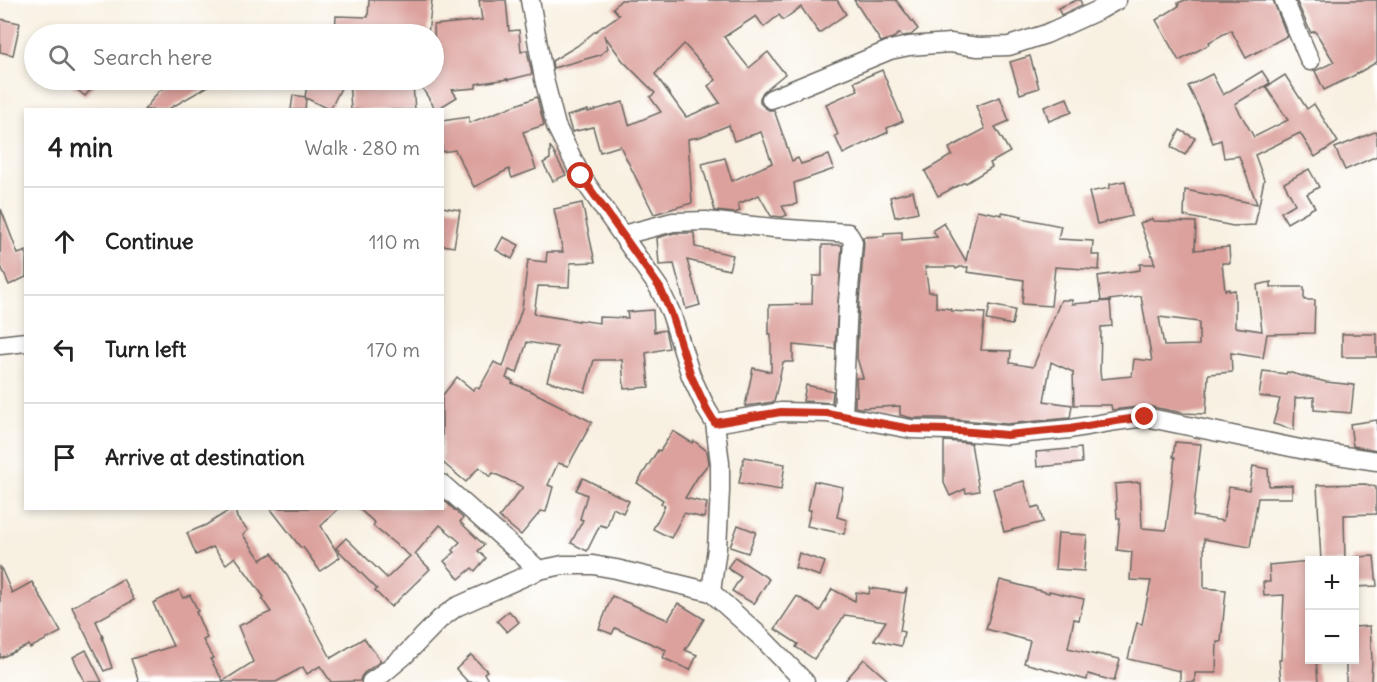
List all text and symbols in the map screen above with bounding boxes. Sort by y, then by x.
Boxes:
search box [24,24,444,90]
icon: search [45,41,78,74]
text: Search here [93,43,212,71]
text: 4 min [48,131,113,164]
text: Walk · 280 m [304,135,420,160]
route start [567,162,593,188]
icon: ahead [48,225,81,258]
text: Continue [105,227,194,255]
text: 110 m [369,229,420,254]
icon: left [48,333,81,366]
text: Turn left [105,335,186,363]
text: 170 m [367,337,420,362]
route end [1131,403,1157,429]
icon: arrive [48,441,81,474]
text: Arrive at destination [105,443,305,471]
map controls [1305,556,1359,664]
button: + [1305,556,1359,610]
button: − [1305,610,1359,664]

